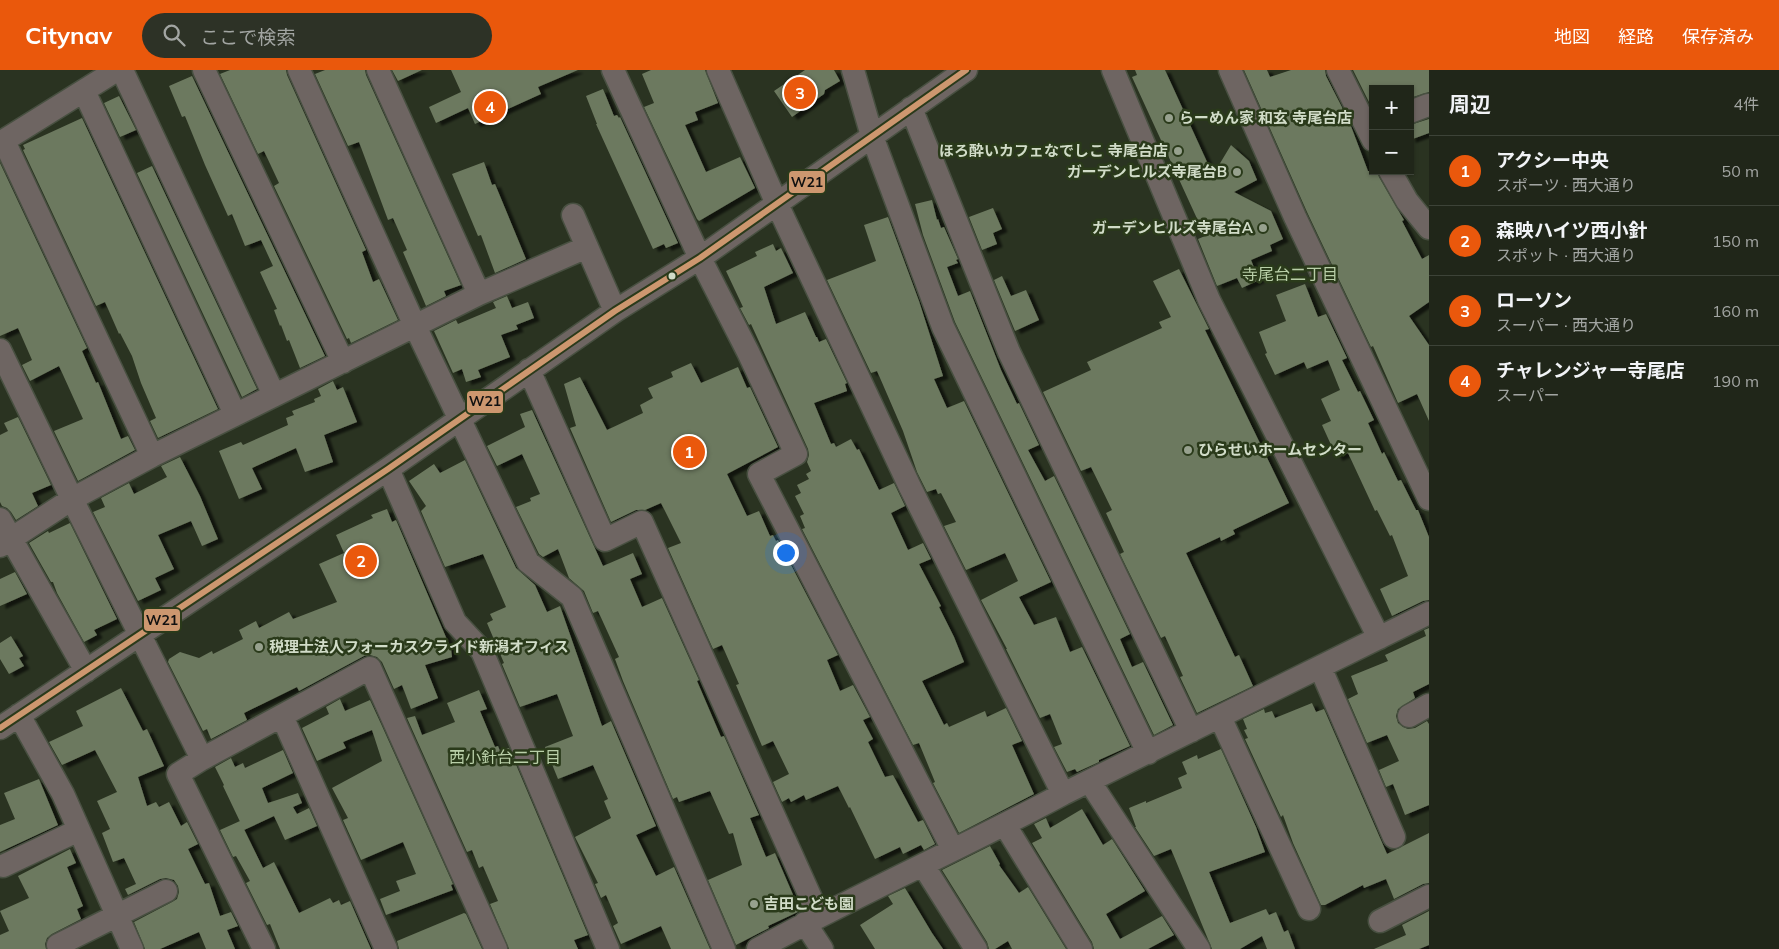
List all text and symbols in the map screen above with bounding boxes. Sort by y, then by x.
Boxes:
search box [142,13,492,58]
text: Citynav [25,20,112,50]
icon: search [160,21,188,49]
text: ここで検索 [200,25,295,49]
text: 地図 [1554,25,1590,48]
text: 経路 [1618,25,1654,48]
text: 保存済み [1682,25,1754,48]
pin: 3 [784,74,816,112]
map controls [1369,85,1414,175]
button: + [1369,85,1414,130]
pin: 4 [474,88,506,126]
text: 周辺 [1449,91,1491,117]
text: 4件 [1733,94,1759,114]
place label: らーめん家 和玄 寺尾台店 [1179,108,1352,127]
marker: らーめん家 和玄 寺尾台店 [1163,112,1175,124]
button: − [1369,130,1414,175]
place label: ほろ酔いカフェなでしこ 寺尾台店 [939,141,1168,160]
marker: ほろ酔いカフェなでしこ 寺尾台店 [1172,145,1184,157]
text: アクシー中央 [1496,148,1609,172]
text: 1 [1460,161,1470,181]
text: 50 m [1722,161,1759,181]
place label: ガーデンヒルズ寺尾台B [1067,162,1227,181]
marker: ガーデンヒルズ寺尾台B [1231,166,1243,178]
line badge: W21 [788,170,826,194]
text: W21 [791,173,823,191]
text: スポーツ · 西大通り [1496,175,1636,195]
place label: ガーデンヒルズ寺尾台A [1092,218,1254,237]
text: 森映ハイツ西小針 [1496,218,1648,242]
marker: ガーデンヒルズ寺尾台A [1257,222,1269,234]
text: 2 [1460,231,1470,251]
text: 150 m [1712,231,1759,251]
text: スポット · 西大通り [1496,245,1636,265]
district label: 寺尾台二丁目 [1242,264,1338,284]
unlabelled marker [667,271,677,281]
text: ローソン [1496,288,1572,312]
text: 3 [1460,301,1470,321]
text: 160 m [1712,301,1759,321]
text: スーパー · 西大通り [1496,315,1636,335]
text: チャレンジャー寺尾店 [1496,358,1685,382]
text: 4 [1460,371,1470,391]
text: 190 m [1712,371,1759,391]
text: スーパー [1496,385,1560,405]
line badge: W21 [466,390,504,414]
text: W21 [469,392,501,410]
pin: 1 [673,433,705,471]
place label: ひらせいホームセンター [1198,440,1362,459]
marker: ひらせいホームセンター [1182,444,1194,456]
your location [773,540,799,566]
pin: 2 [345,542,377,580]
line badge: W21 [143,608,181,632]
text: W21 [146,611,178,629]
place label: 税理士法人フォーカスクライド新潟オフィス [269,637,569,656]
marker: 税理士法人フォーカスクライド新潟オフィス [253,641,265,653]
district label: 西小針台二丁目 [449,747,561,767]
place label: 吉田こども園 [764,894,854,913]
marker: 吉田こども園 [748,898,760,910]

